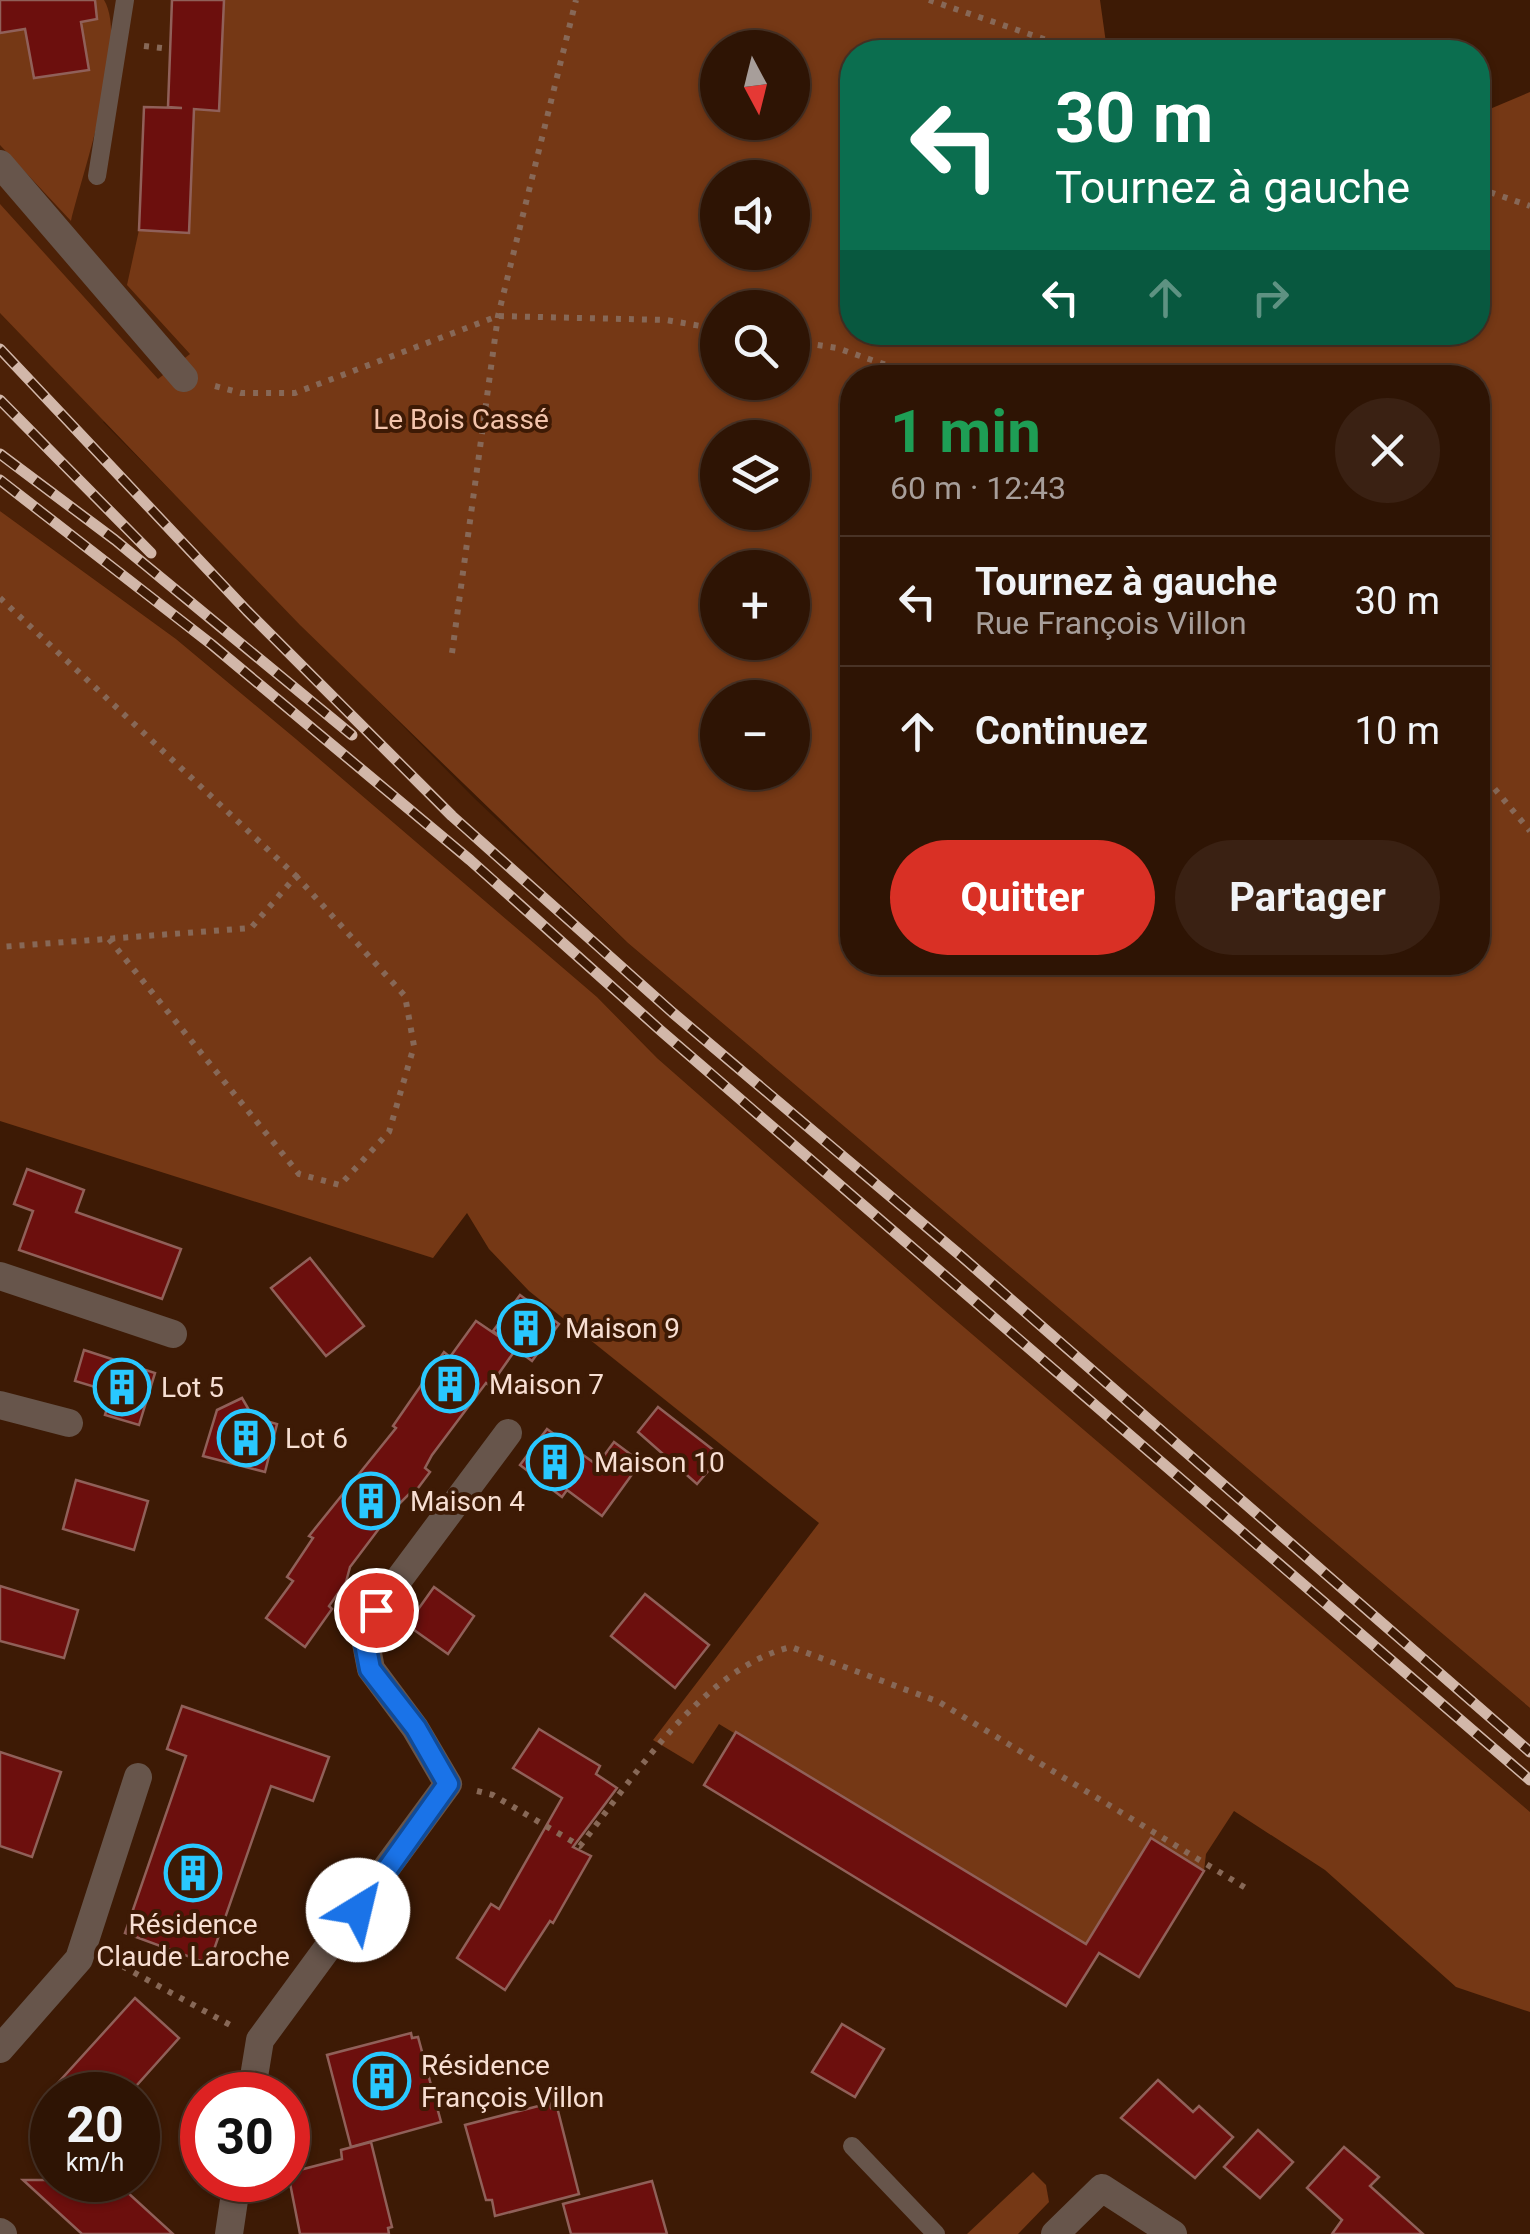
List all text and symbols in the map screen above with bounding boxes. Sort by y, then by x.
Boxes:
north arrow [700,30,810,140]
map controls [700,30,810,790]
text: 30 m [1055,77,1213,159]
icon: left [890,80,1020,210]
button: sound [700,160,810,270]
text: Tournez à gauche [1055,161,1410,214]
icon: left [1033,270,1088,325]
icon: ahead [1138,270,1193,325]
icon: right [1243,270,1298,325]
button: search [700,290,810,400]
text: 1 min [890,396,1041,467]
button: close [1335,398,1440,503]
park label: Le Bois Cassé [373,403,549,436]
button: layers [700,420,810,530]
text: 60 m · 12:43 [890,469,1066,507]
button: + [700,550,810,660]
text: Tournez à gauche [975,560,1277,604]
icon: left [890,574,945,629]
text: 30 m [1355,579,1440,623]
text: Rue François Villon [975,604,1247,642]
button: − [700,680,810,790]
icon: ahead [890,704,945,759]
text: Continuez [975,709,1148,753]
text: 10 m [1355,709,1440,753]
button: Quitter [890,840,1155,955]
button: Partager [1175,840,1440,955]
building icon: Maison 9 [496,1298,556,1358]
place label: Maison 9 [565,1312,680,1345]
building icon: Maison 7 [420,1354,480,1414]
building icon: Lot 5 [92,1357,152,1417]
place label: Maison 7 [489,1368,604,1401]
place label: Lot 5 [161,1371,224,1404]
building icon: Lot 6 [216,1408,276,1468]
place label: Lot 6 [285,1422,348,1455]
building icon: Maison 10 [525,1432,585,1492]
place label: Maison 10 [594,1446,725,1479]
building icon: Maison 4 [341,1471,401,1531]
place label: Maison 4 [410,1485,525,1518]
pin [334,1568,419,1653]
icon: arrive [349,1583,404,1638]
building icon: Résidence Claude Laroche [163,1843,223,1903]
position arrow [306,1858,410,1962]
place label: Résidence Claude Laroche [96,1908,290,1973]
place label: Résidence François Villon [421,2049,604,2114]
building icon: Résidence François Villon [352,2051,412,2111]
speed limit sign: 30 [180,2072,310,2202]
text: 20 [66,2096,124,2154]
text: km/h [66,2148,124,2177]

